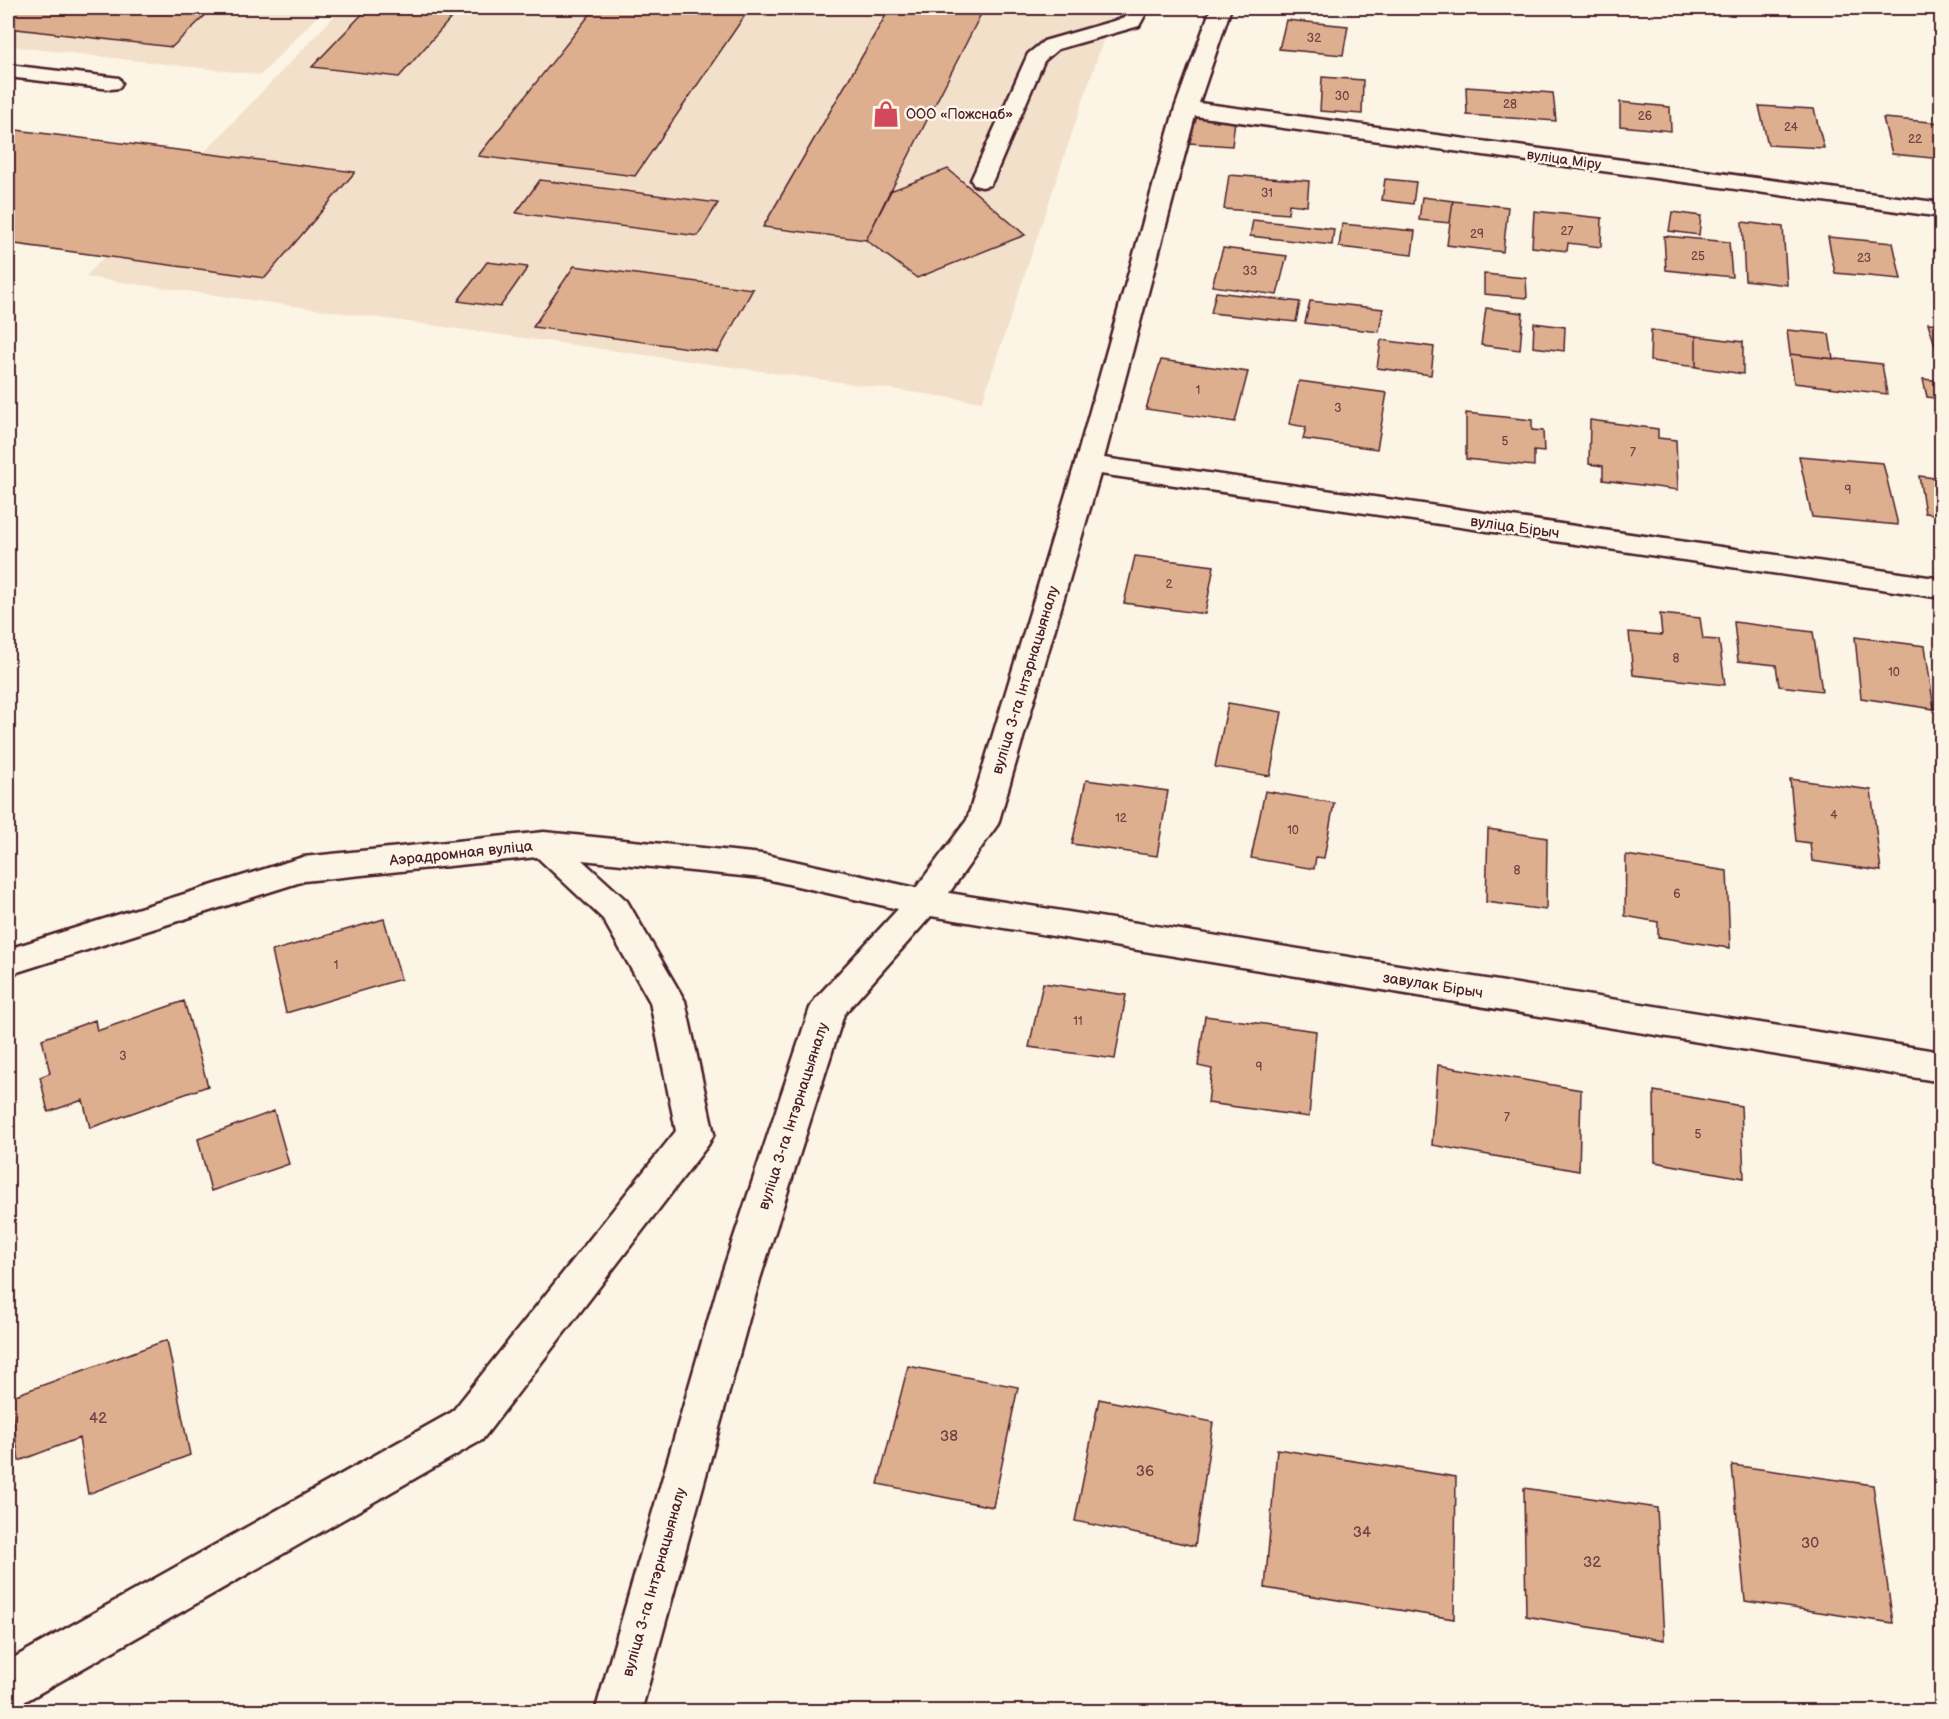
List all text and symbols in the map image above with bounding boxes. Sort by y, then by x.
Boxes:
house number: 32 [1307,31,1321,46]
house number: 30 [1335,89,1349,104]
house number: 28 [1503,97,1517,112]
shop icon: ООО «Пожснаб» [871,99,901,129]
place label: ООО «Пожснаб» [906,106,1013,123]
house number: 26 [1638,109,1652,124]
house number: 24 [1784,120,1799,135]
house number: 22 [1908,132,1922,147]
street label: вуліца Міру [1526,146,1603,173]
house number: 31 [1261,186,1273,201]
house number: 27 [1561,224,1574,239]
house number: 29 [1470,227,1484,242]
house number: 25 [1691,249,1705,264]
house number: 23 [1857,251,1871,266]
house number: 33 [1243,264,1257,279]
house number: 1 [1196,383,1200,398]
house number: 3 [1334,401,1342,416]
house number: 5 [1502,434,1509,449]
house number: 7 [1630,445,1636,460]
house number: 9 [1845,483,1852,498]
street label: вуліца Бірыч [1469,512,1561,543]
house number: 2 [1165,577,1173,592]
street label: вуліца 3-га Інтэрнацыяналу [988,584,1063,777]
house number: 8 [1673,651,1680,666]
house number: 10 [1888,665,1900,680]
house number: 4 [1830,808,1838,823]
house number: 12 [1115,811,1127,826]
house number: 10 [1287,823,1299,838]
street label: Аэрадромная вуліца [388,837,534,871]
house number: 8 [1514,863,1521,878]
house number: 6 [1673,887,1681,902]
house number: 1 [334,958,338,973]
street label: завулак Бірыч [1381,968,1484,1003]
house number: 11 [1073,1014,1083,1029]
street label: вуліца 3-га Інтэрнацыяналу [754,1020,833,1212]
house number: 3 [119,1049,127,1064]
house number: 9 [1256,1060,1263,1075]
house number: 7 [1504,1110,1510,1125]
house number: 5 [1695,1127,1702,1142]
house number: 42 [89,1409,107,1428]
house number: 38 [940,1427,958,1446]
house number: 36 [1136,1462,1154,1481]
street label: вуліца 3-га Інтэрнацыяналу [618,1485,691,1679]
house number: 34 [1353,1523,1371,1542]
house number: 30 [1801,1534,1819,1553]
house number: 32 [1583,1553,1601,1572]

